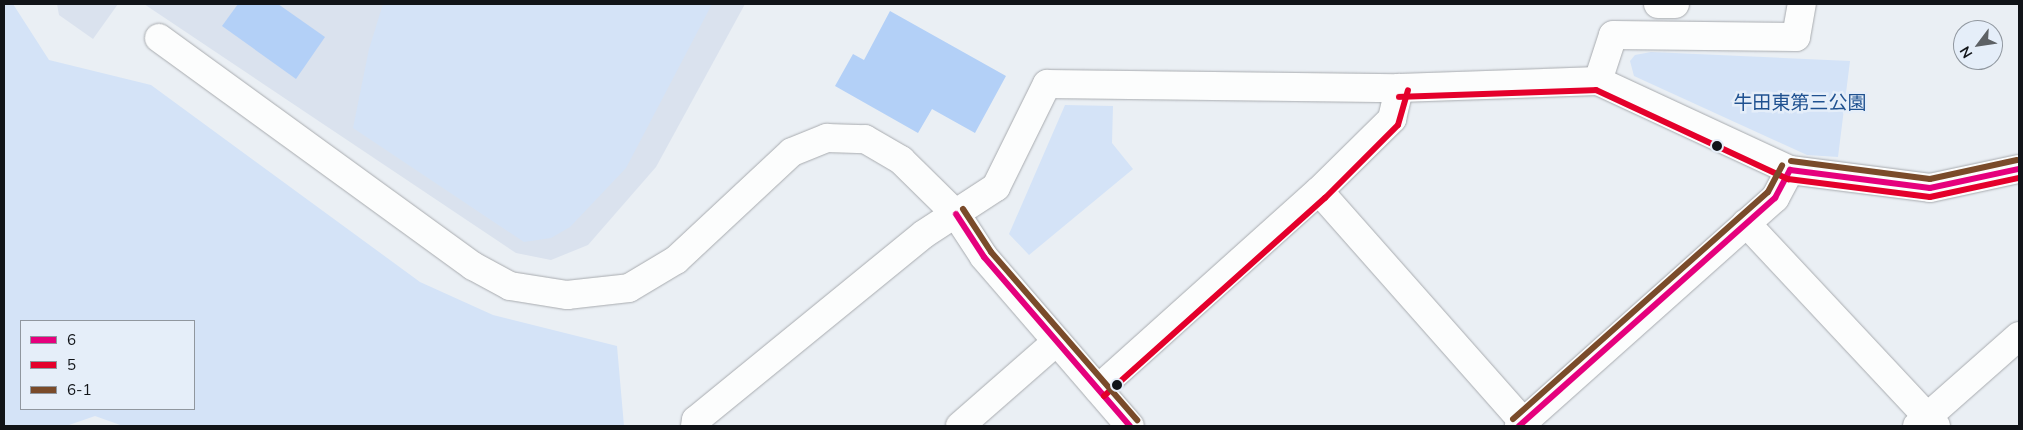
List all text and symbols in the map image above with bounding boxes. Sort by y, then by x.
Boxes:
north arrow [1953,20,2003,70]
text: N [1956,43,1976,61]
park label: 牛田東第三公園 [1734,92,1866,114]
unlabelled marker [1712,141,1722,151]
legend [20,320,195,410]
text: 6 [67,330,76,349]
text: 5 [67,355,76,374]
text: 6-1 [67,380,91,399]
unlabelled marker [1112,380,1122,390]

